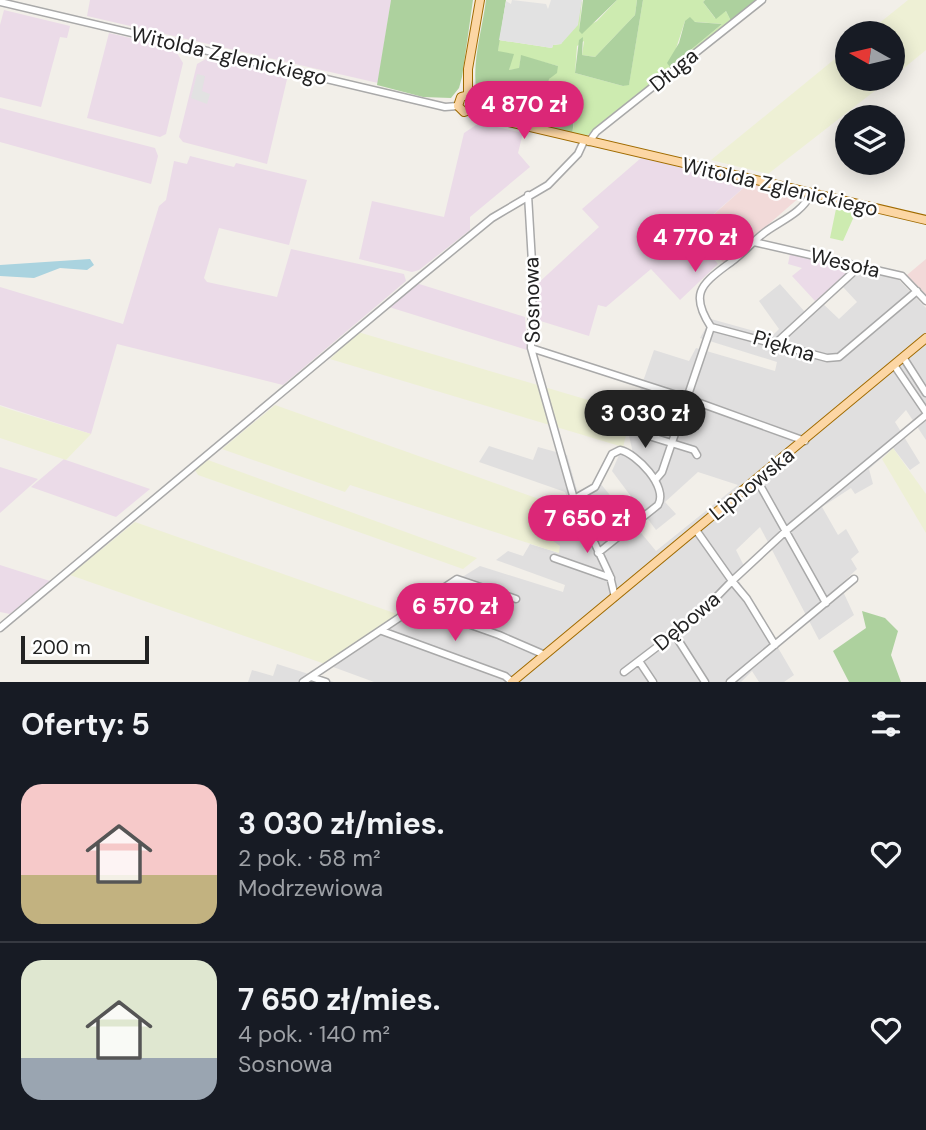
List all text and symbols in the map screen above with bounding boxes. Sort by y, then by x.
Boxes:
street label: Witolda Zglenickiego [128,20,330,92]
north arrow [835,21,905,91]
map controls [835,21,905,175]
street label: Długa [644,42,704,98]
pin: 4 870 zł [452,82,596,141]
text: 4 870 zł [481,89,567,119]
button: layers [835,105,905,175]
street label: Witolda Zglenickiego [679,151,881,223]
pin: 4 770 zł [623,215,767,274]
text: 4 770 zł [653,222,737,252]
street label: Wesoła [807,241,883,285]
street label: Sosnowa [517,257,547,343]
street label: Piękna [750,323,818,369]
pin: 3 030 zł [573,391,717,450]
text: 3 030 zł [601,398,690,428]
street label: Lipnowska [704,441,800,527]
pin: 7 650 zł [515,496,659,555]
text: 7 650 zł [544,503,630,533]
pin: 6 570 zł [383,584,527,643]
street label: Dębowa [648,585,726,657]
text: 6 570 zł [412,591,498,621]
scale bar [21,633,149,665]
text: 200 m [32,635,91,660]
text: Oferty: 5 [21,705,150,744]
icon: filters [867,705,905,743]
text: 3 030 zł/mies. [238,804,444,843]
icon: home [77,812,161,896]
icon: heart [867,835,905,873]
text: 2 pok. · 58 m² [238,843,381,873]
text: Modrzewiowa [238,873,383,903]
text: 7 650 zł/mies. [238,980,440,1019]
icon: home [77,988,161,1072]
icon: heart [867,1011,905,1049]
text: 4 pok. · 140 m² [238,1019,390,1049]
text: Sosnowa [238,1049,333,1079]

